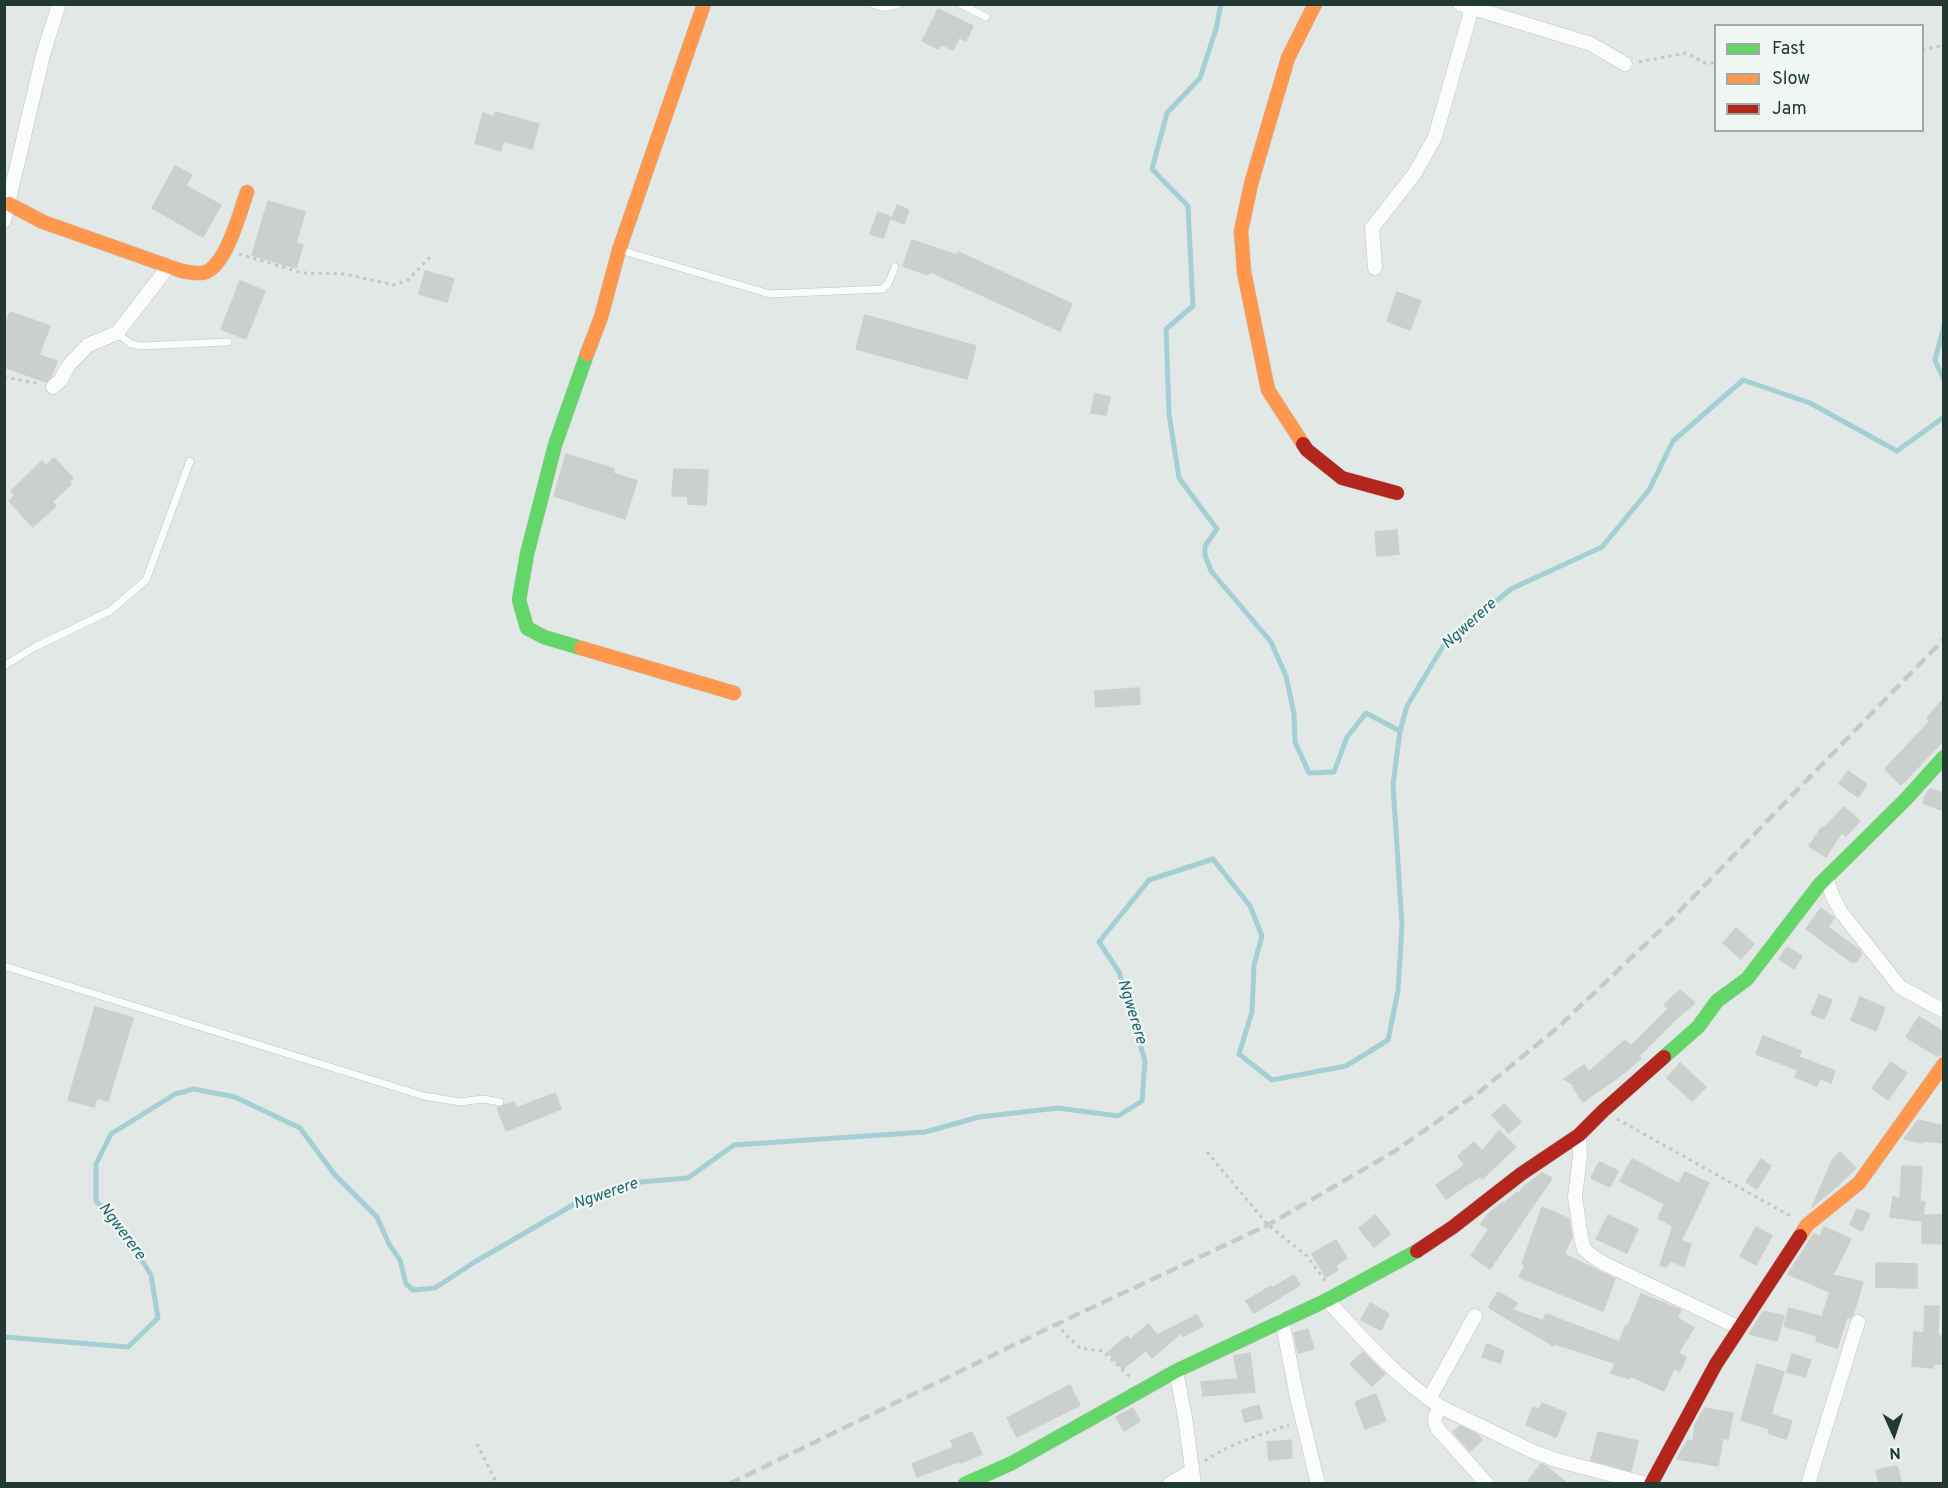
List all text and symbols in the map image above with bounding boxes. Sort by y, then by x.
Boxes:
legend [1714,24,1924,132]
text: Fast [1772,38,1805,61]
text: Slow [1772,68,1810,91]
text: Jam [1772,98,1807,121]
water label: Ngwerere [1439,596,1501,654]
water label: Ngwerere [1112,977,1150,1047]
water label: Ngwerere [571,1175,641,1215]
water label: Ngwerere [93,1200,149,1264]
north arrow [1864,1404,1924,1464]
text: N [1889,1442,1901,1462]

